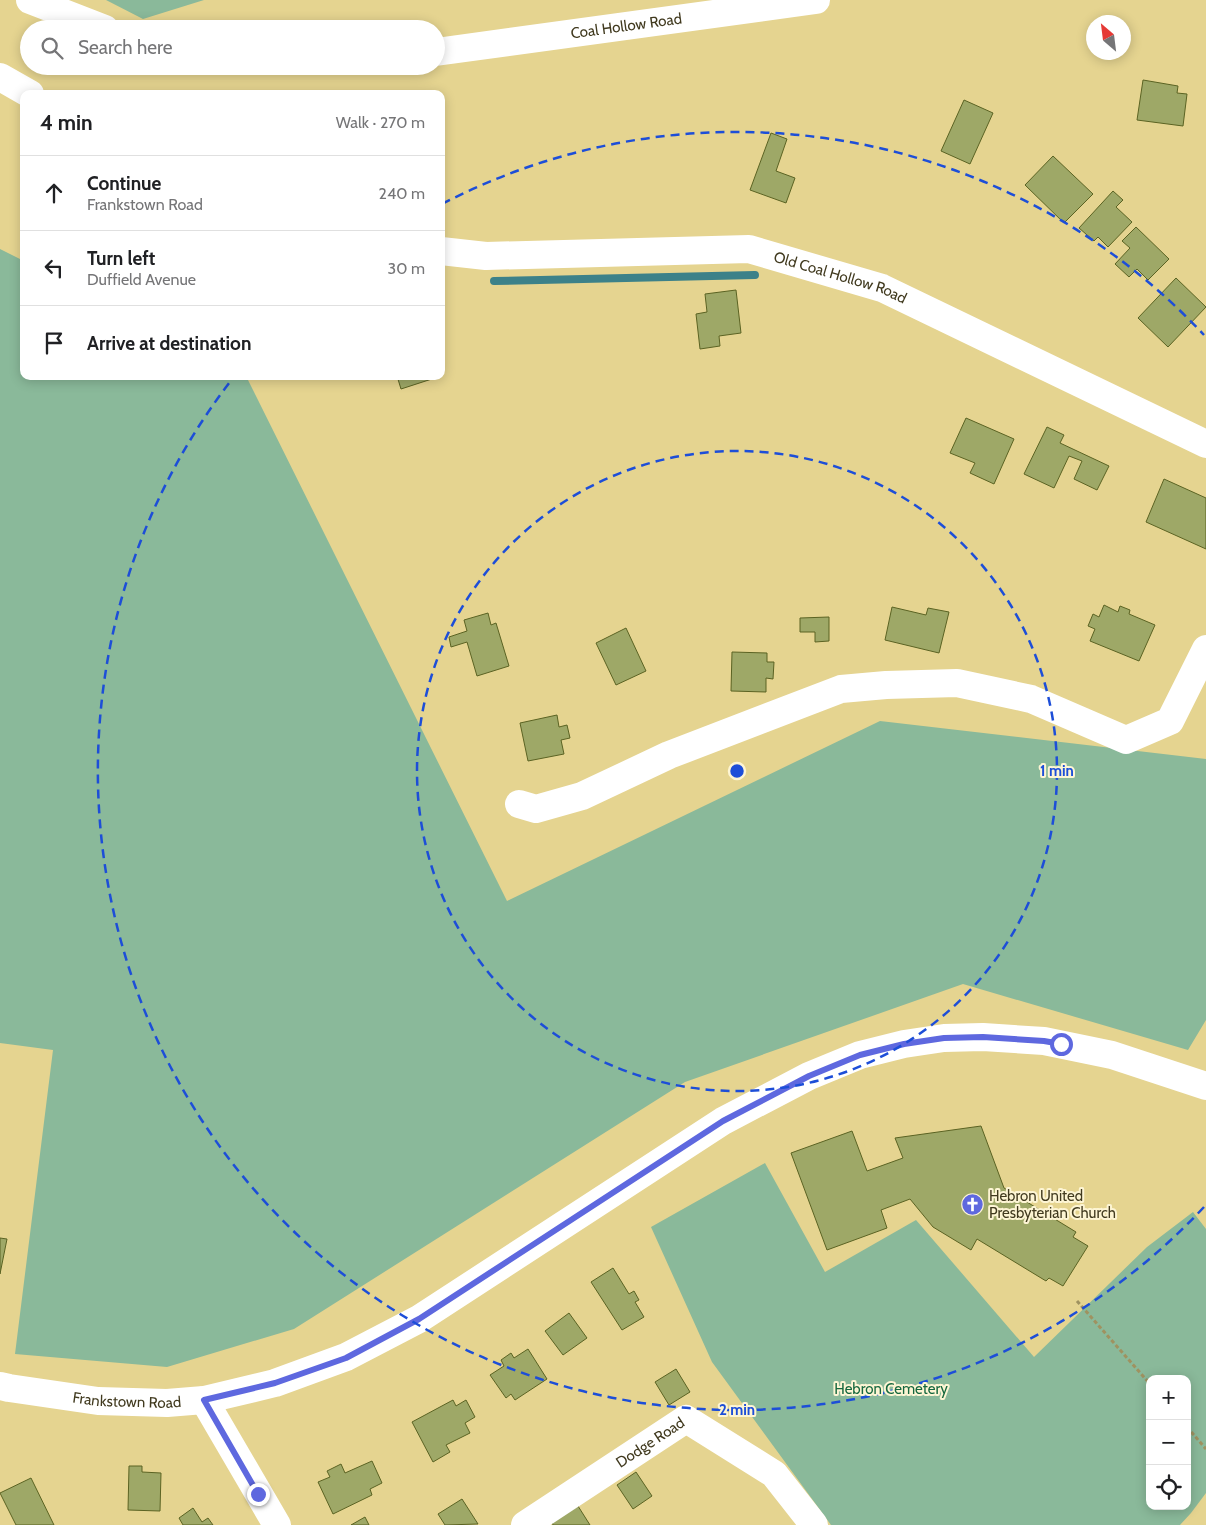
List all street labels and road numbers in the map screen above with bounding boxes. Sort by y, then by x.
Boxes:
street label: Coal Hollow Road [570,9,683,42]
street label: Old Coal Hollow Road [772,248,910,308]
street label: Frankstown Road [71,1388,182,1412]
street label: Dodge Road [613,1413,688,1472]

